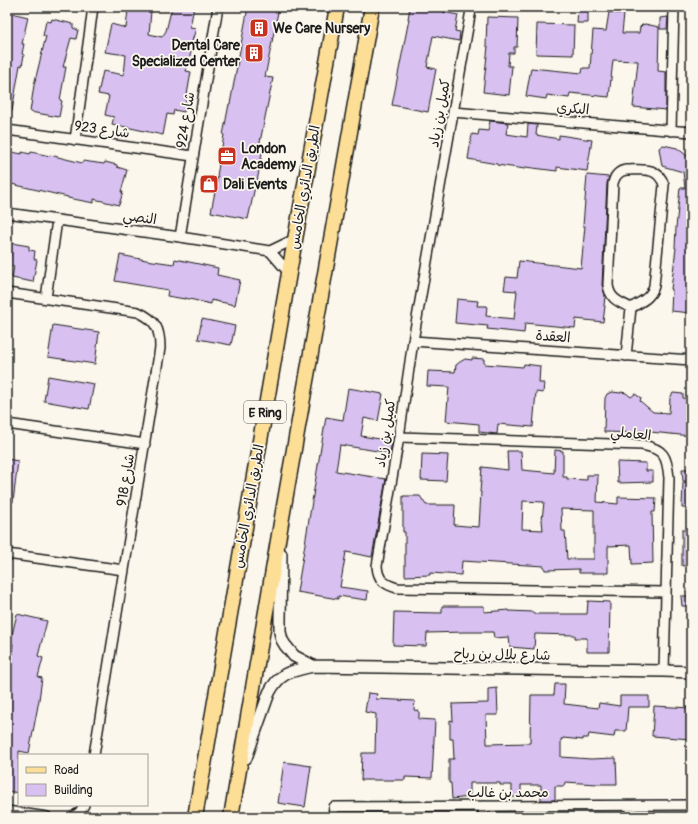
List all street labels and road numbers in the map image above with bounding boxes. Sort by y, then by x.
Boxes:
street label: كميل بن زياد [425,77,454,149]
street label: شارع 924 [173,91,199,149]
street label: البكري [556,99,590,120]
street label: شارع 923 [73,117,131,143]
street label: الطريق الدائري الخامس [285,124,326,251]
street label: النصي [122,207,158,232]
street label: العقدة [535,327,571,346]
street label: كميل بن زياد [372,397,399,469]
road number: E Ring [244,401,286,423]
street label: العاملي [609,423,652,448]
street label: الطريق الدائري الخامس [229,443,270,570]
street label: شارع 918 [113,453,139,508]
street label: شارع بلال بن رباح [453,645,550,665]
street label: محمد بن غالب [467,784,549,801]

